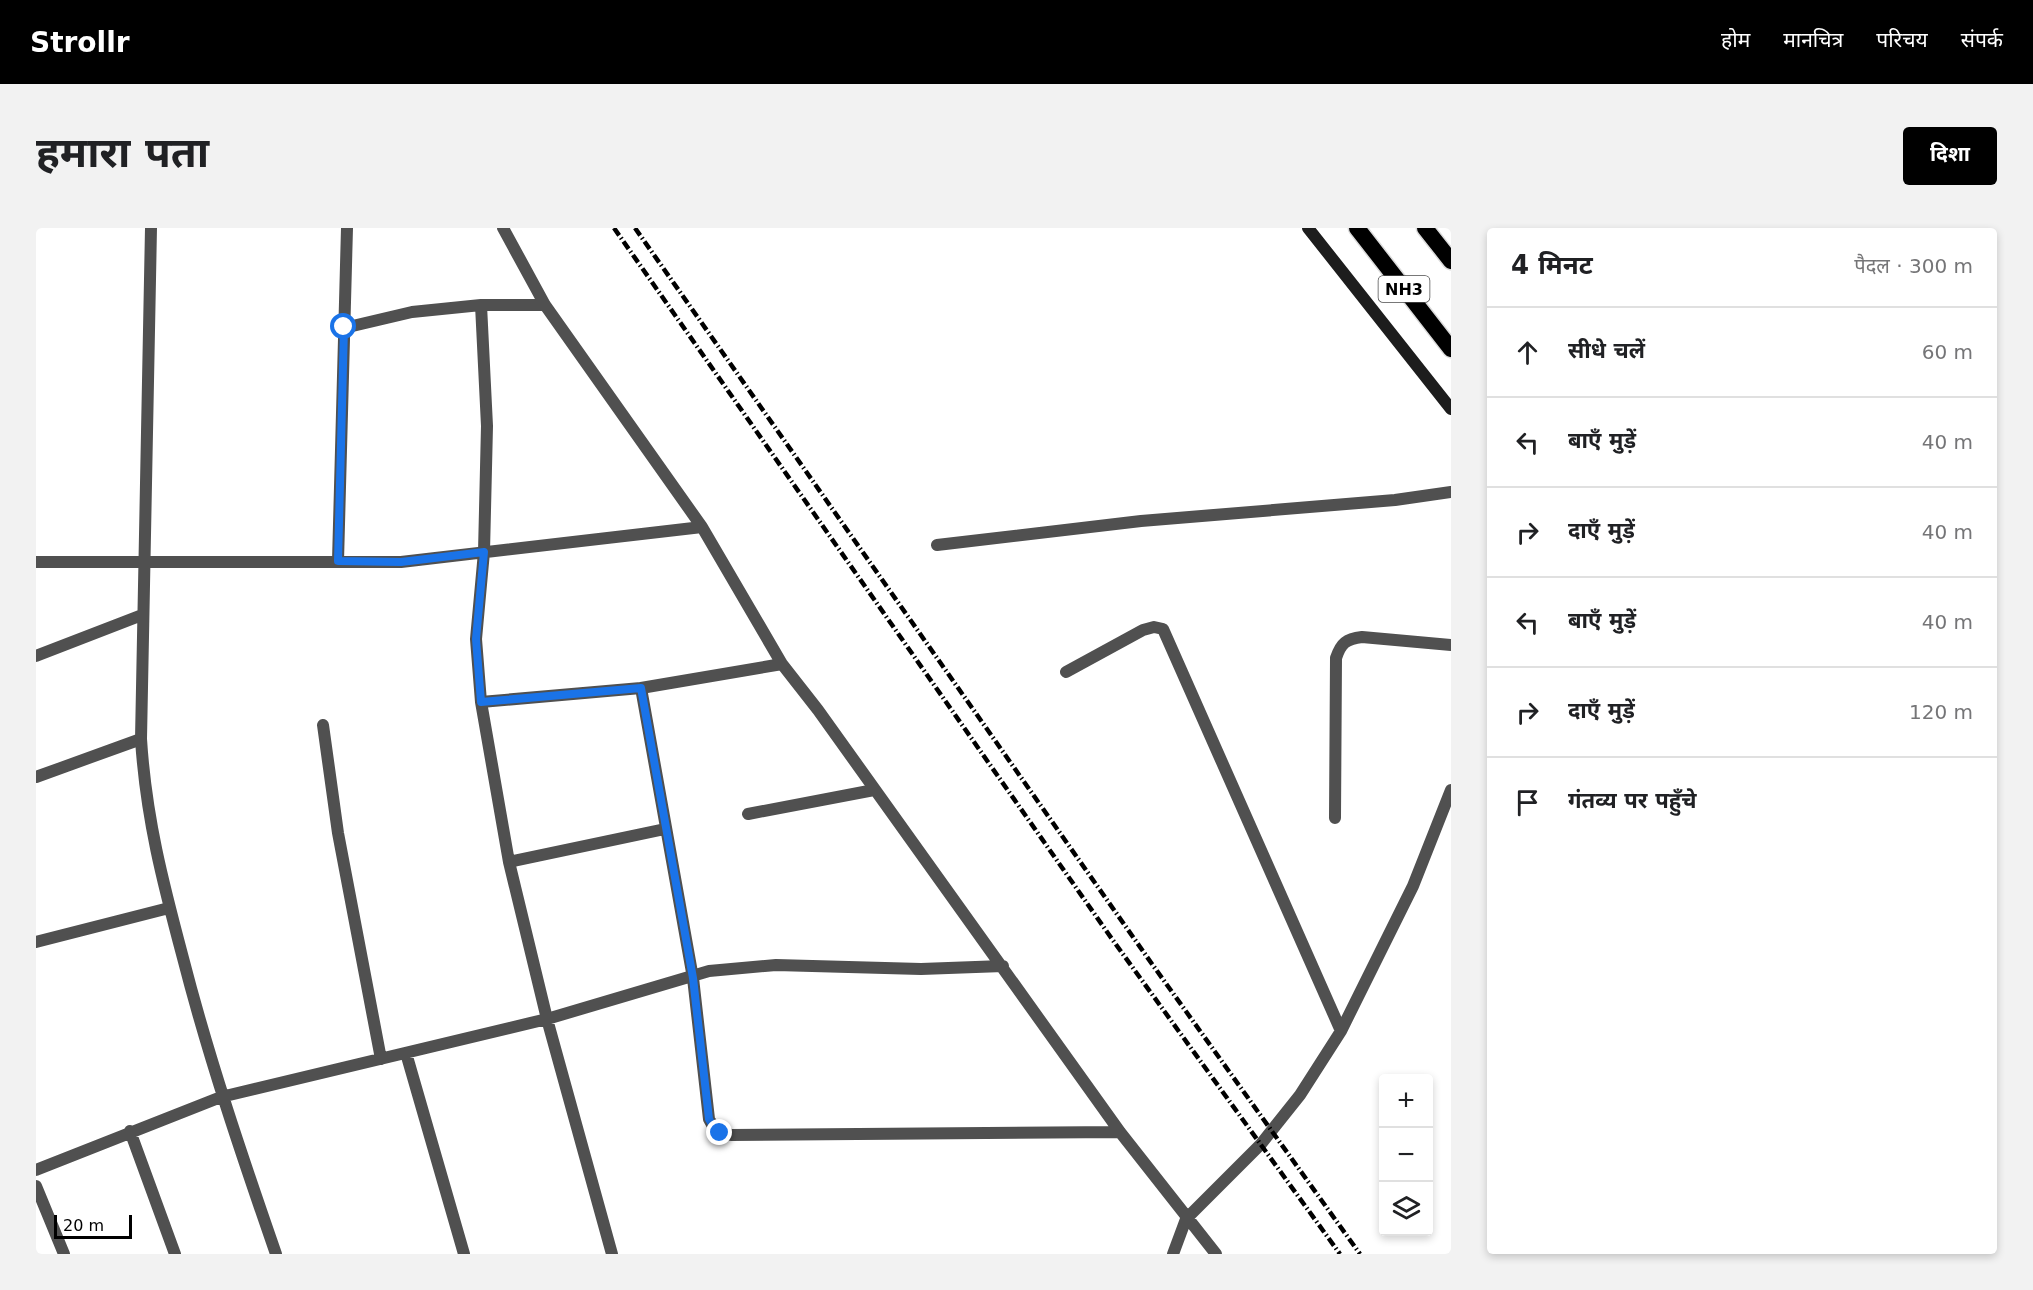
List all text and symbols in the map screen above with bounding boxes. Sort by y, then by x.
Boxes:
text: Strollr [30,26,130,59]
text: होम [1721,28,1750,52]
text: मानचित्र [1783,28,1843,52]
text: परिचय [1876,28,1928,52]
text: संपर्क [1961,28,2003,52]
button: दिशा [1903,127,1997,185]
text: हमारा पता [36,128,209,177]
text: 4 मिनट [1511,250,1593,280]
text: पैदल · 300 m [1854,254,1973,278]
road number: NH3 [1378,276,1430,302]
route start [330,313,356,339]
icon: ahead [1511,336,1544,369]
text: सीधे चलें [1568,338,1645,363]
text: 60 m [1922,340,1973,364]
icon: left [1511,426,1544,459]
text: बाएँ मुड़ें [1568,428,1636,453]
text: 40 m [1922,430,1973,454]
icon: right [1511,516,1544,549]
text: दाएँ मुड़ें [1568,518,1635,543]
text: 40 m [1922,520,1973,544]
icon: left [1511,606,1544,639]
text: बाएँ मुड़ें [1568,608,1636,633]
text: 40 m [1922,610,1973,634]
icon: right [1511,696,1544,729]
text: दाएँ मुड़ें [1568,698,1635,723]
text: 120 m [1909,700,1973,724]
icon: arrive [1511,786,1544,819]
text: गंतव्य पर पहुँचे [1568,788,1696,813]
map controls [1379,1074,1433,1236]
button: + [1379,1074,1433,1128]
route end [706,1119,732,1145]
button: − [1379,1128,1433,1182]
button: layers [1379,1182,1433,1236]
scale bar [54,1212,132,1240]
text: 20 m [63,1216,104,1235]

